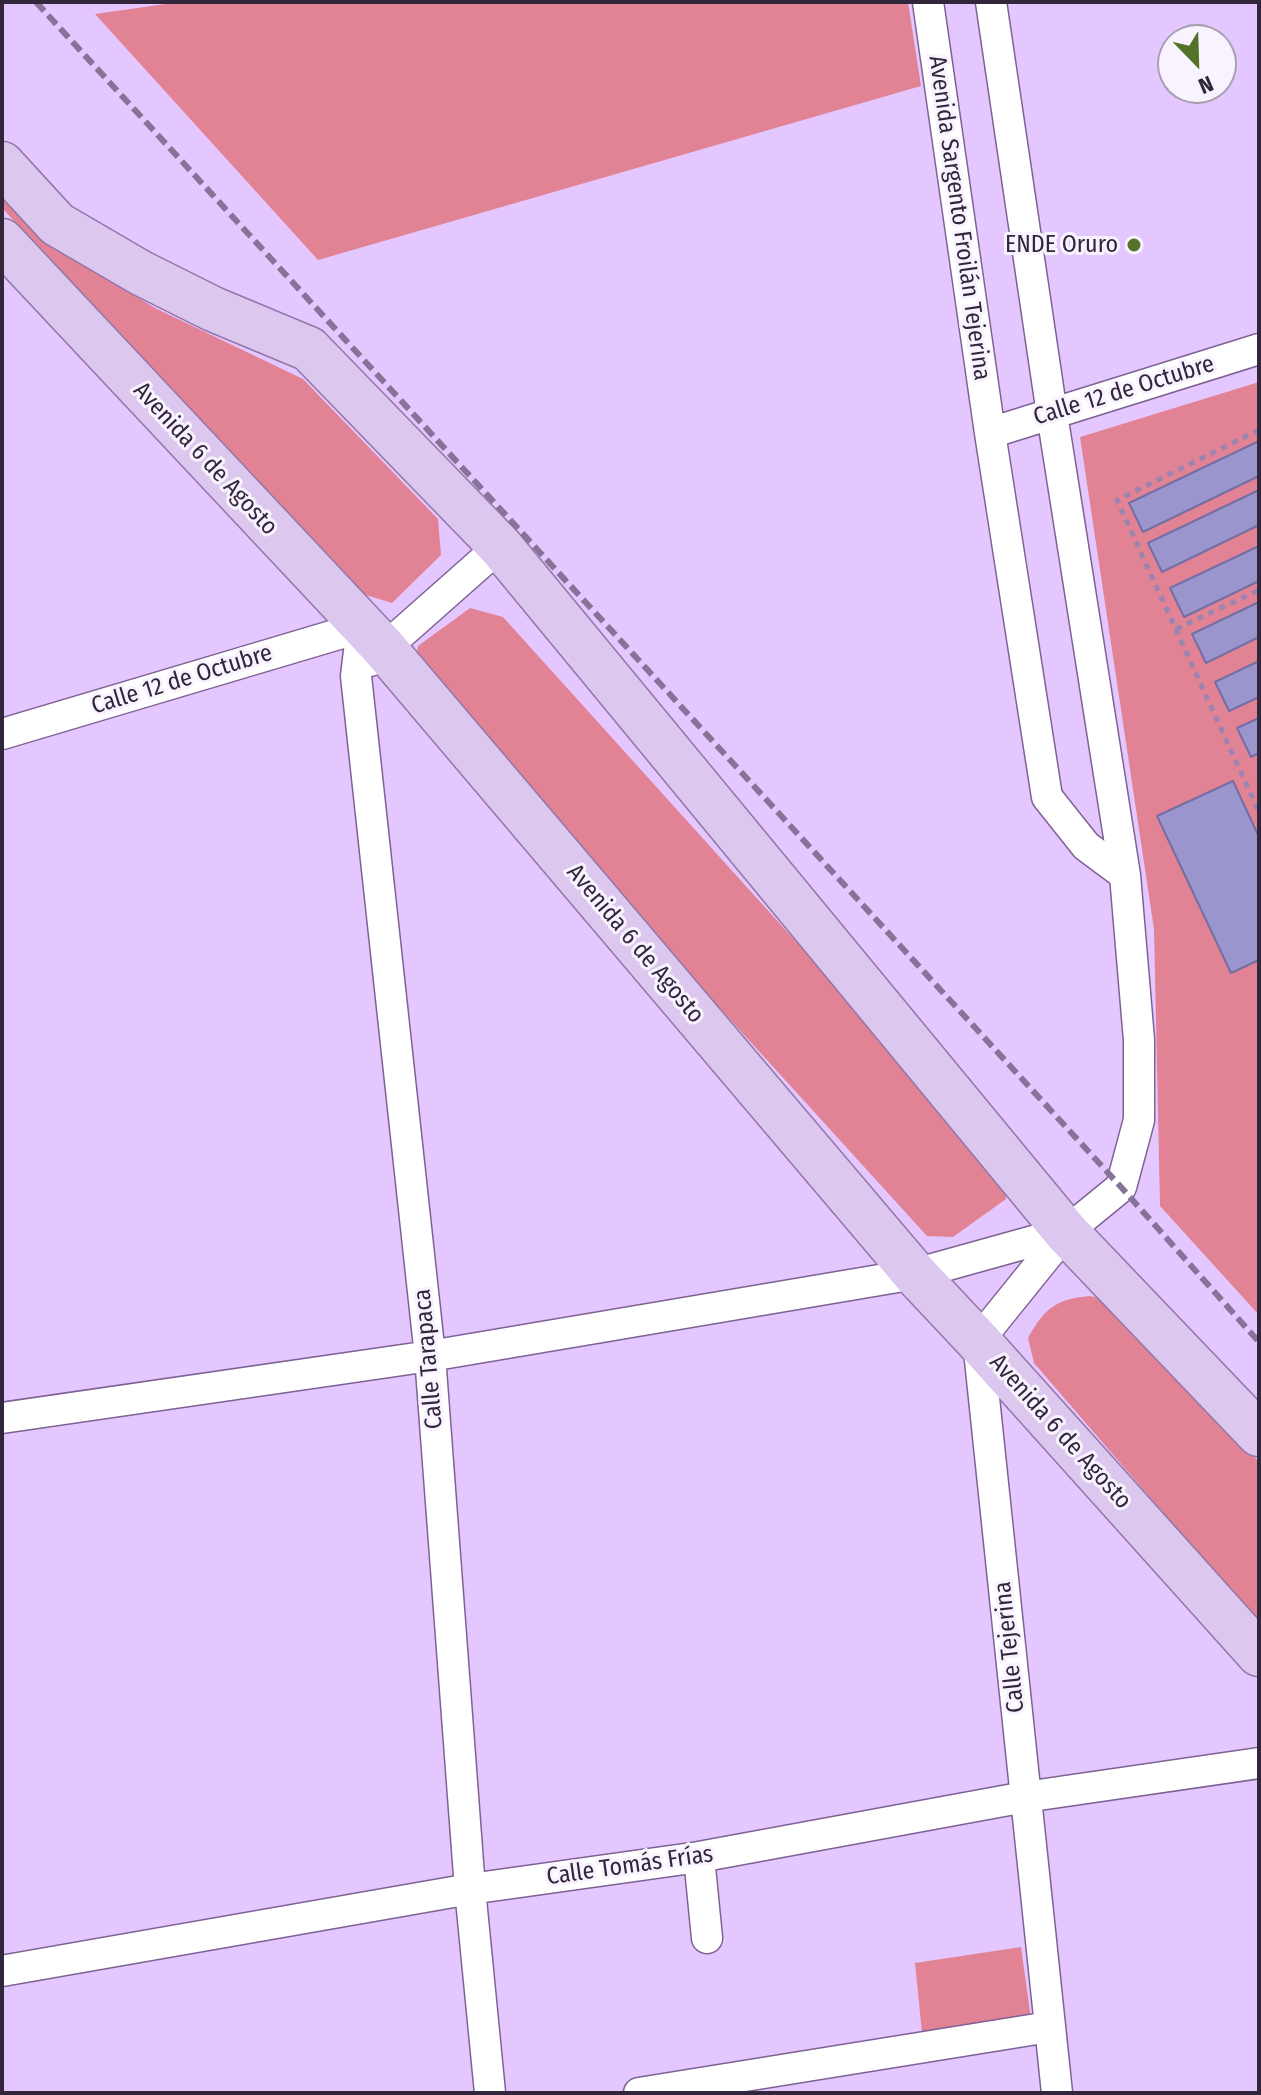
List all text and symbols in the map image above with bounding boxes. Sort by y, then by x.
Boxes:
north arrow [1157,24,1237,104]
street label: Avenida Sargento Froilán Tejerina [922,54,996,382]
text: N [1194,70,1217,100]
place label: ENDE Oruro [1005,231,1118,259]
marker: ENDE Oruro [1125,236,1143,254]
street label: Calle 12 de Octubre [1030,350,1218,432]
street label: Avenida 6 de Agosto [127,377,283,541]
street label: Calle 12 de Octubre [88,639,276,721]
street label: Avenida 6 de Agosto [560,859,710,1029]
street label: Calle Tarapaca [409,1288,449,1430]
street label: Avenida 6 de Agosto [983,1349,1137,1515]
street label: Calle Tejerina [989,1580,1031,1714]
street label: Calle Tomás Frías [545,1840,715,1892]

